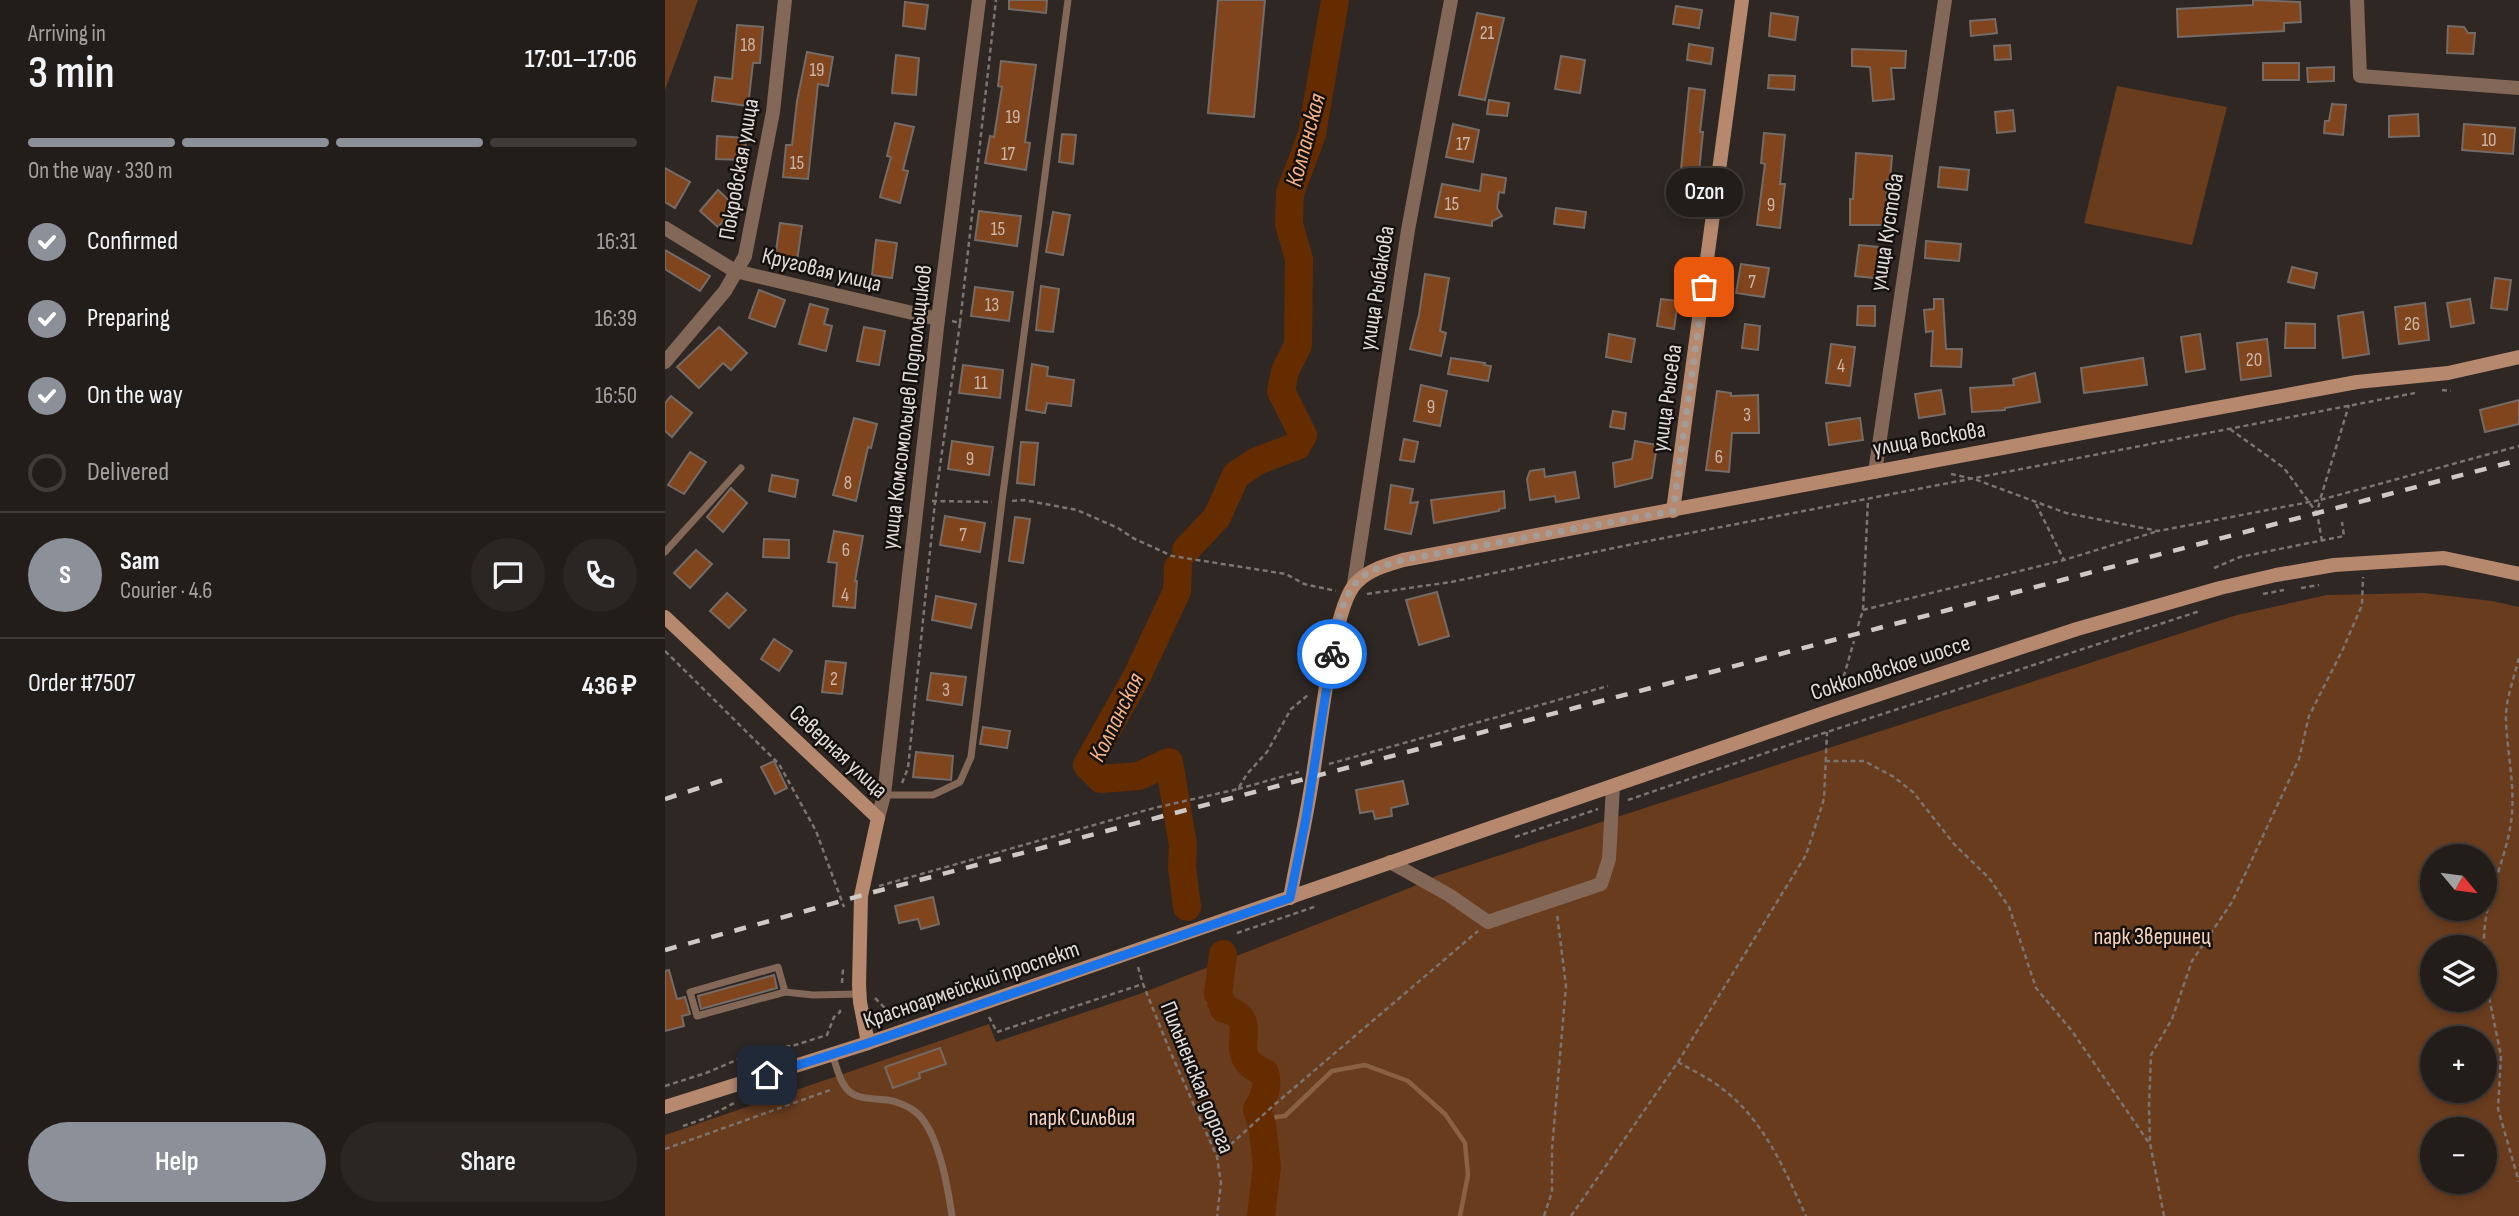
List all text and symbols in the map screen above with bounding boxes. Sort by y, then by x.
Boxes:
text: Arriving in [28,20,106,48]
house number: 21 [1480,22,1495,45]
house number: 18 [741,34,755,57]
text: 17:01–17:06 [525,44,637,75]
text: 3 min [28,46,115,101]
house number: 19 [809,59,825,82]
water label: Колпанская [1279,90,1332,190]
street label: Покровская улица [713,96,765,242]
house number: 19 [1005,106,1021,129]
house number: 10 [2481,129,2497,152]
house number: 17 [1456,133,1471,156]
house number: 17 [1001,143,1016,166]
house number: 15 [790,152,804,175]
text: On the way · 330 m [28,157,173,185]
callout: Ozon [1665,168,1743,217]
street label: улица Кустова [1864,171,1910,293]
text: Ozon [1685,178,1724,206]
house number: 15 [1445,193,1459,216]
house number: 9 [1767,194,1775,217]
house number: 15 [991,218,1005,241]
icon: check [28,223,66,261]
street label: улица Рыбакова [1353,224,1401,353]
text: Confirmed [87,226,178,257]
text: 16:31 [597,228,637,256]
street label: Круговая улица [759,242,884,298]
pin [1674,257,1734,317]
street label: улица Комсомольцев Подпольщиков [876,263,938,551]
icon: bag [1685,268,1723,306]
house number: 7 [1748,271,1756,294]
house number: 13 [985,294,999,317]
icon: check [28,300,66,338]
text: Preparing [87,303,170,334]
text: 16:39 [595,305,637,333]
house number: 26 [2404,313,2420,336]
street label: улица Рысева [1646,343,1688,454]
house number: 20 [2246,349,2262,372]
house number: 4 [1837,355,1845,378]
house number: 11 [974,372,988,395]
icon: check [28,377,66,415]
text: On the way [87,380,183,411]
text: 16:50 [595,382,637,410]
house number: 9 [1427,396,1435,419]
house number: 3 [1743,404,1751,427]
street label: улица Воскова [1871,415,1988,463]
house number: 6 [1715,446,1723,469]
house number: 9 [966,448,974,471]
text: Delivered [87,457,169,488]
house number: 8 [844,472,852,495]
house number: 7 [959,524,967,547]
button: chat [471,538,545,612]
button: phone [563,538,637,612]
house number: 6 [842,539,850,562]
text: Sam [120,546,160,577]
text: S [59,560,71,591]
text: Courier · 4.6 [120,577,212,605]
house number: 4 [841,584,849,607]
courier [1297,619,1367,689]
street label: Сокколовское шоссе [1807,629,1974,707]
icon: bike [1313,635,1351,673]
water label: Колпанская [1083,667,1151,766]
text: Order #7507 [28,668,135,699]
house number: 2 [830,668,838,691]
text: 436 ₽ [582,671,637,702]
house number: 3 [942,679,950,702]
street label: Северная улица [783,699,893,804]
north arrow [2420,844,2497,920]
map controls [2420,844,2497,1194]
park label: парк Зверинец [2093,923,2211,951]
street label: Красноармейский проспект [860,935,1083,1035]
button: layers [2420,935,2497,1012]
street label: Пильненская дорога [1154,997,1240,1157]
button: + [2420,1026,2497,1103]
pin [737,1045,797,1105]
icon: home [748,1056,786,1094]
park label: парк Сильвия [1029,1104,1135,1132]
button: − [2420,1117,2497,1194]
button: Help [28,1122,326,1202]
button: Share [340,1122,637,1202]

